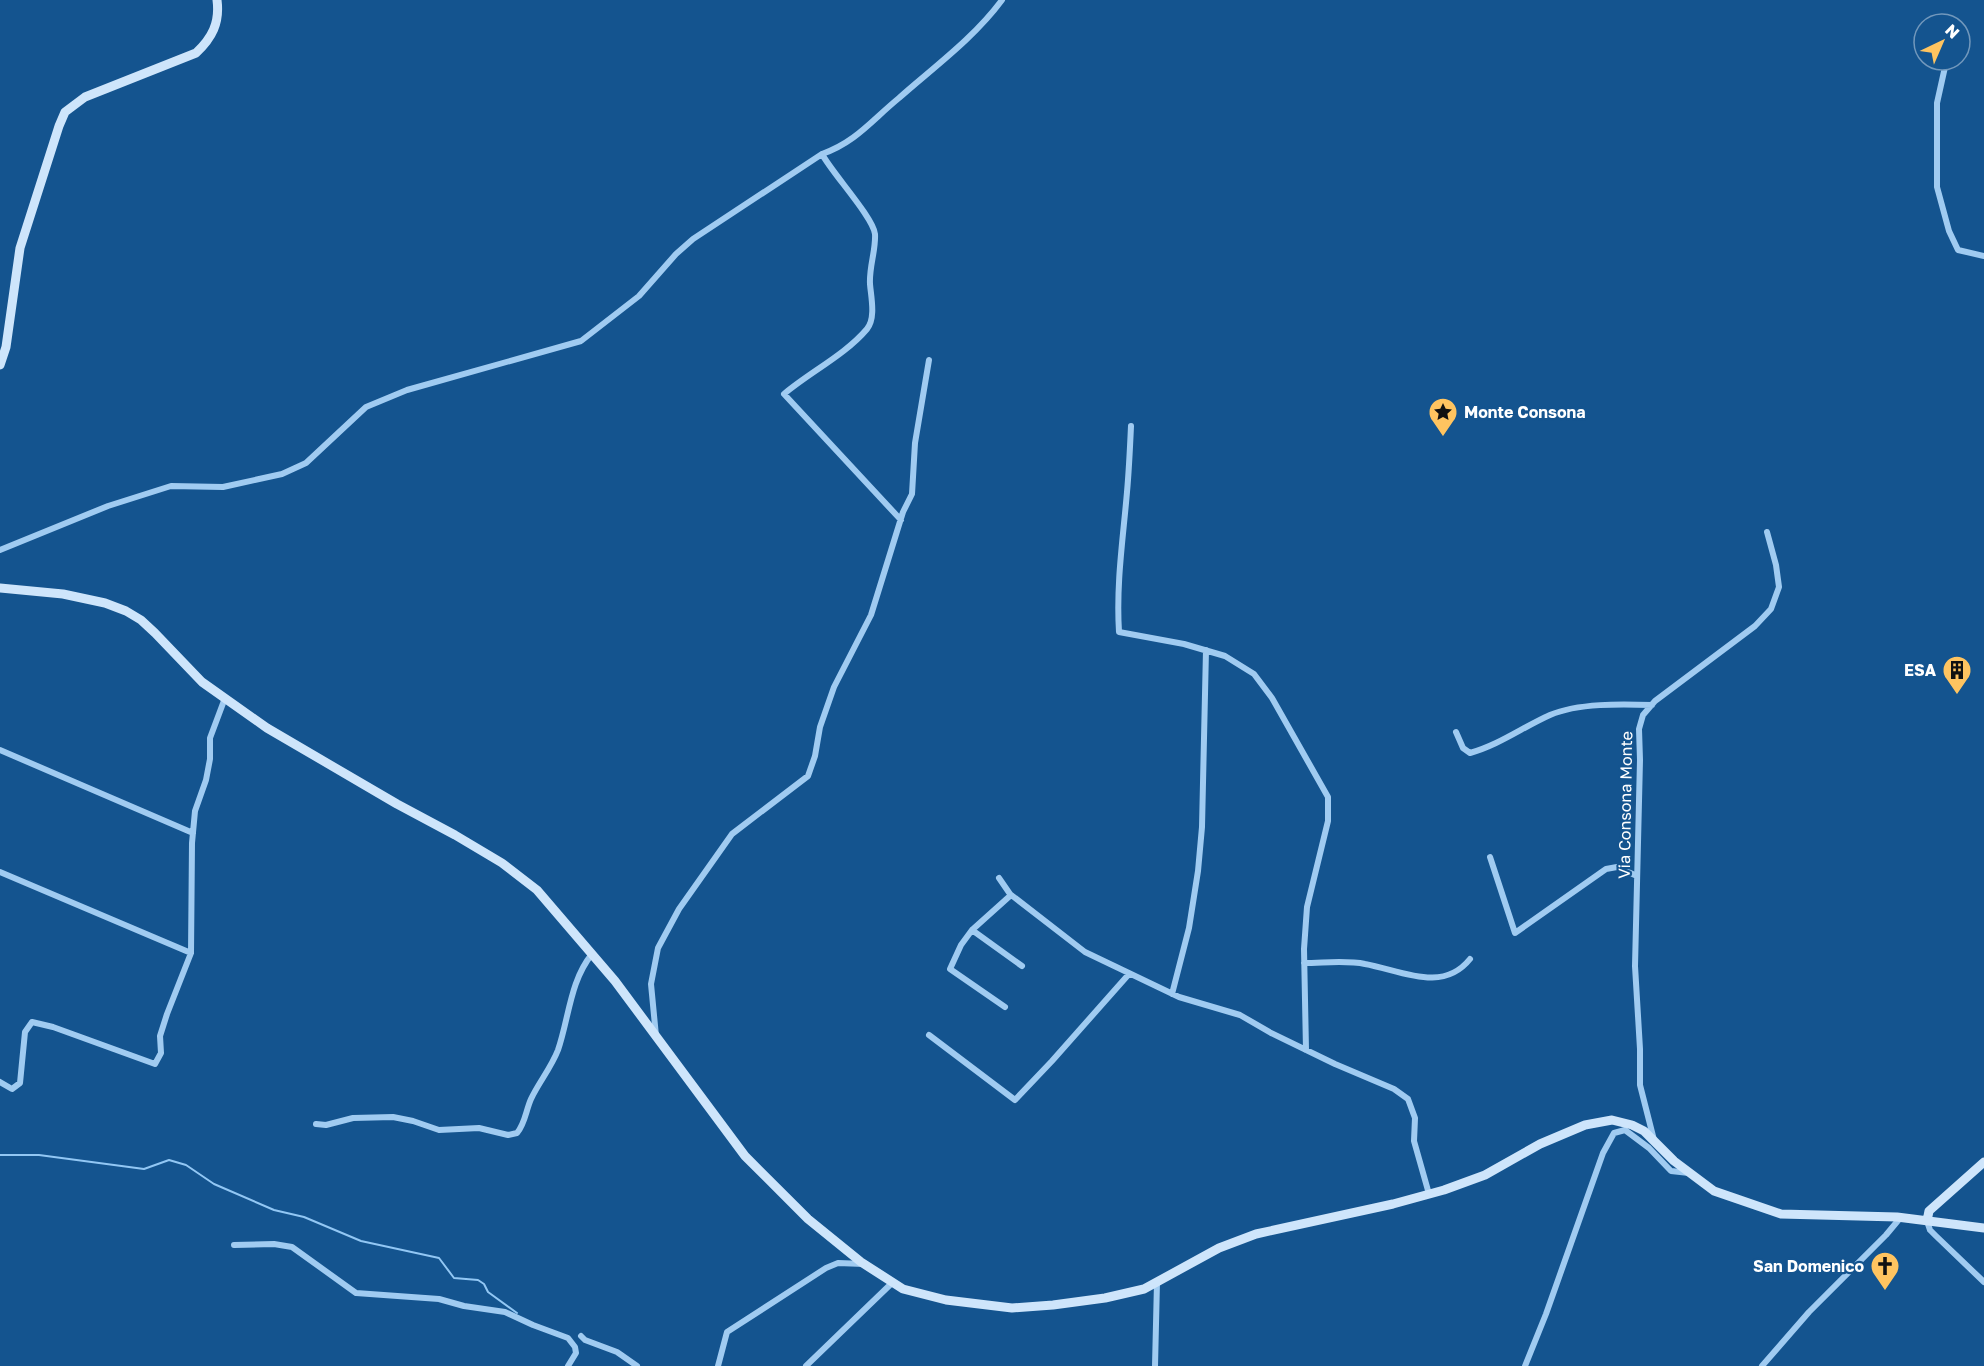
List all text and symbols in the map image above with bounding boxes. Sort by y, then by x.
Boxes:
north arrow [1912,12,1972,72]
text: N [1941,20,1964,43]
place icon: Monte Consona [1427,396,1459,438]
place label: Monte Consona [1464,402,1586,422]
building icon: ESA [1941,654,1973,696]
place label: ESA [1904,660,1937,680]
street label: Via Consona Monte [1614,731,1636,879]
church icon: San Domenico [1869,1250,1901,1292]
place label: San Domenico [1753,1256,1864,1276]

